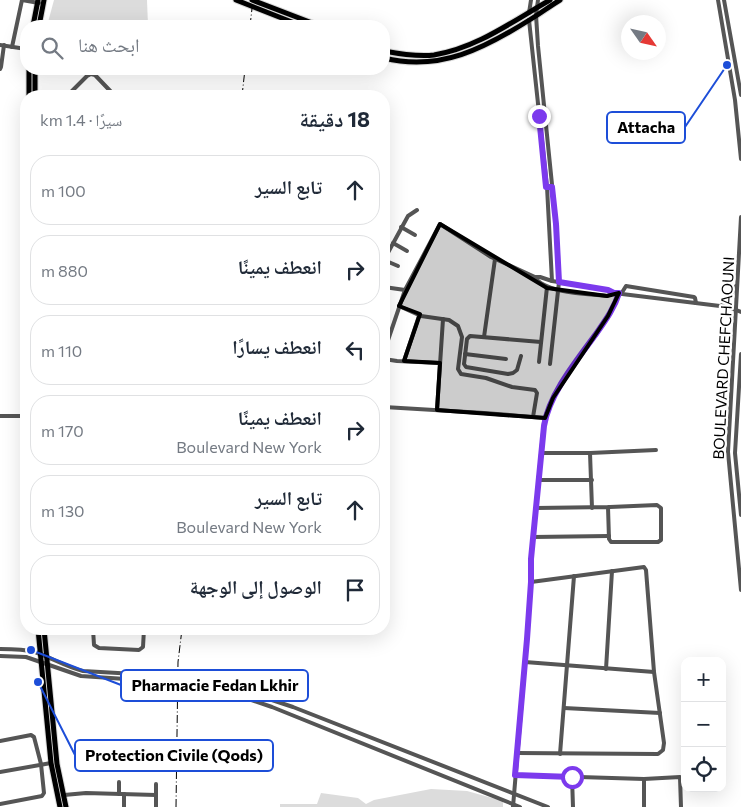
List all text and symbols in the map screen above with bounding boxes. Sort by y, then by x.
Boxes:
north arrow [621,15,666,60]
search box [20,20,390,75]
text: ابحث هنا [78,33,140,56]
icon: search [38,34,66,62]
route end [528,105,551,128]
text: 18 دقيقة [299,106,370,131]
text: سيرًا · 1.4 km [40,110,122,129]
callout: Attacha [607,112,685,143]
text: Attacha [617,117,675,136]
text: تابع السير [255,175,322,198]
icon: ahead [341,176,369,204]
text: 100 m [41,181,86,200]
text: انعطف يمينًا [238,255,322,278]
icon: right [341,256,369,284]
street label: BOULEVARD CHEFCHAOUNI [709,256,737,460]
text: 880 m [41,261,88,280]
text: انعطف يسارًا [232,335,322,358]
icon: left [341,336,369,364]
text: 110 m [41,341,82,360]
text: انعطف يمينًا [238,406,322,429]
icon: right [341,416,369,444]
text: 170 m [41,421,84,440]
text: Boulevard New York [176,437,322,456]
text: تابع السير [255,486,322,509]
icon: ahead [341,496,369,524]
text: 130 m [41,501,84,520]
text: Boulevard New York [176,517,322,536]
text: الوصول إلى الوجهة [190,575,322,598]
icon: arrive [341,576,369,604]
map controls [681,657,726,792]
button: + [681,657,726,702]
callout: Pharmacie Fedan Lkhir [121,670,308,701]
text: Pharmacie Fedan Lkhir [131,675,299,694]
button: − [681,702,726,747]
callout: Protection Civile (Qods) [75,740,273,771]
text: Protection Civile (Qods) [85,745,263,764]
button: locate [681,747,726,792]
route start [561,766,584,789]

